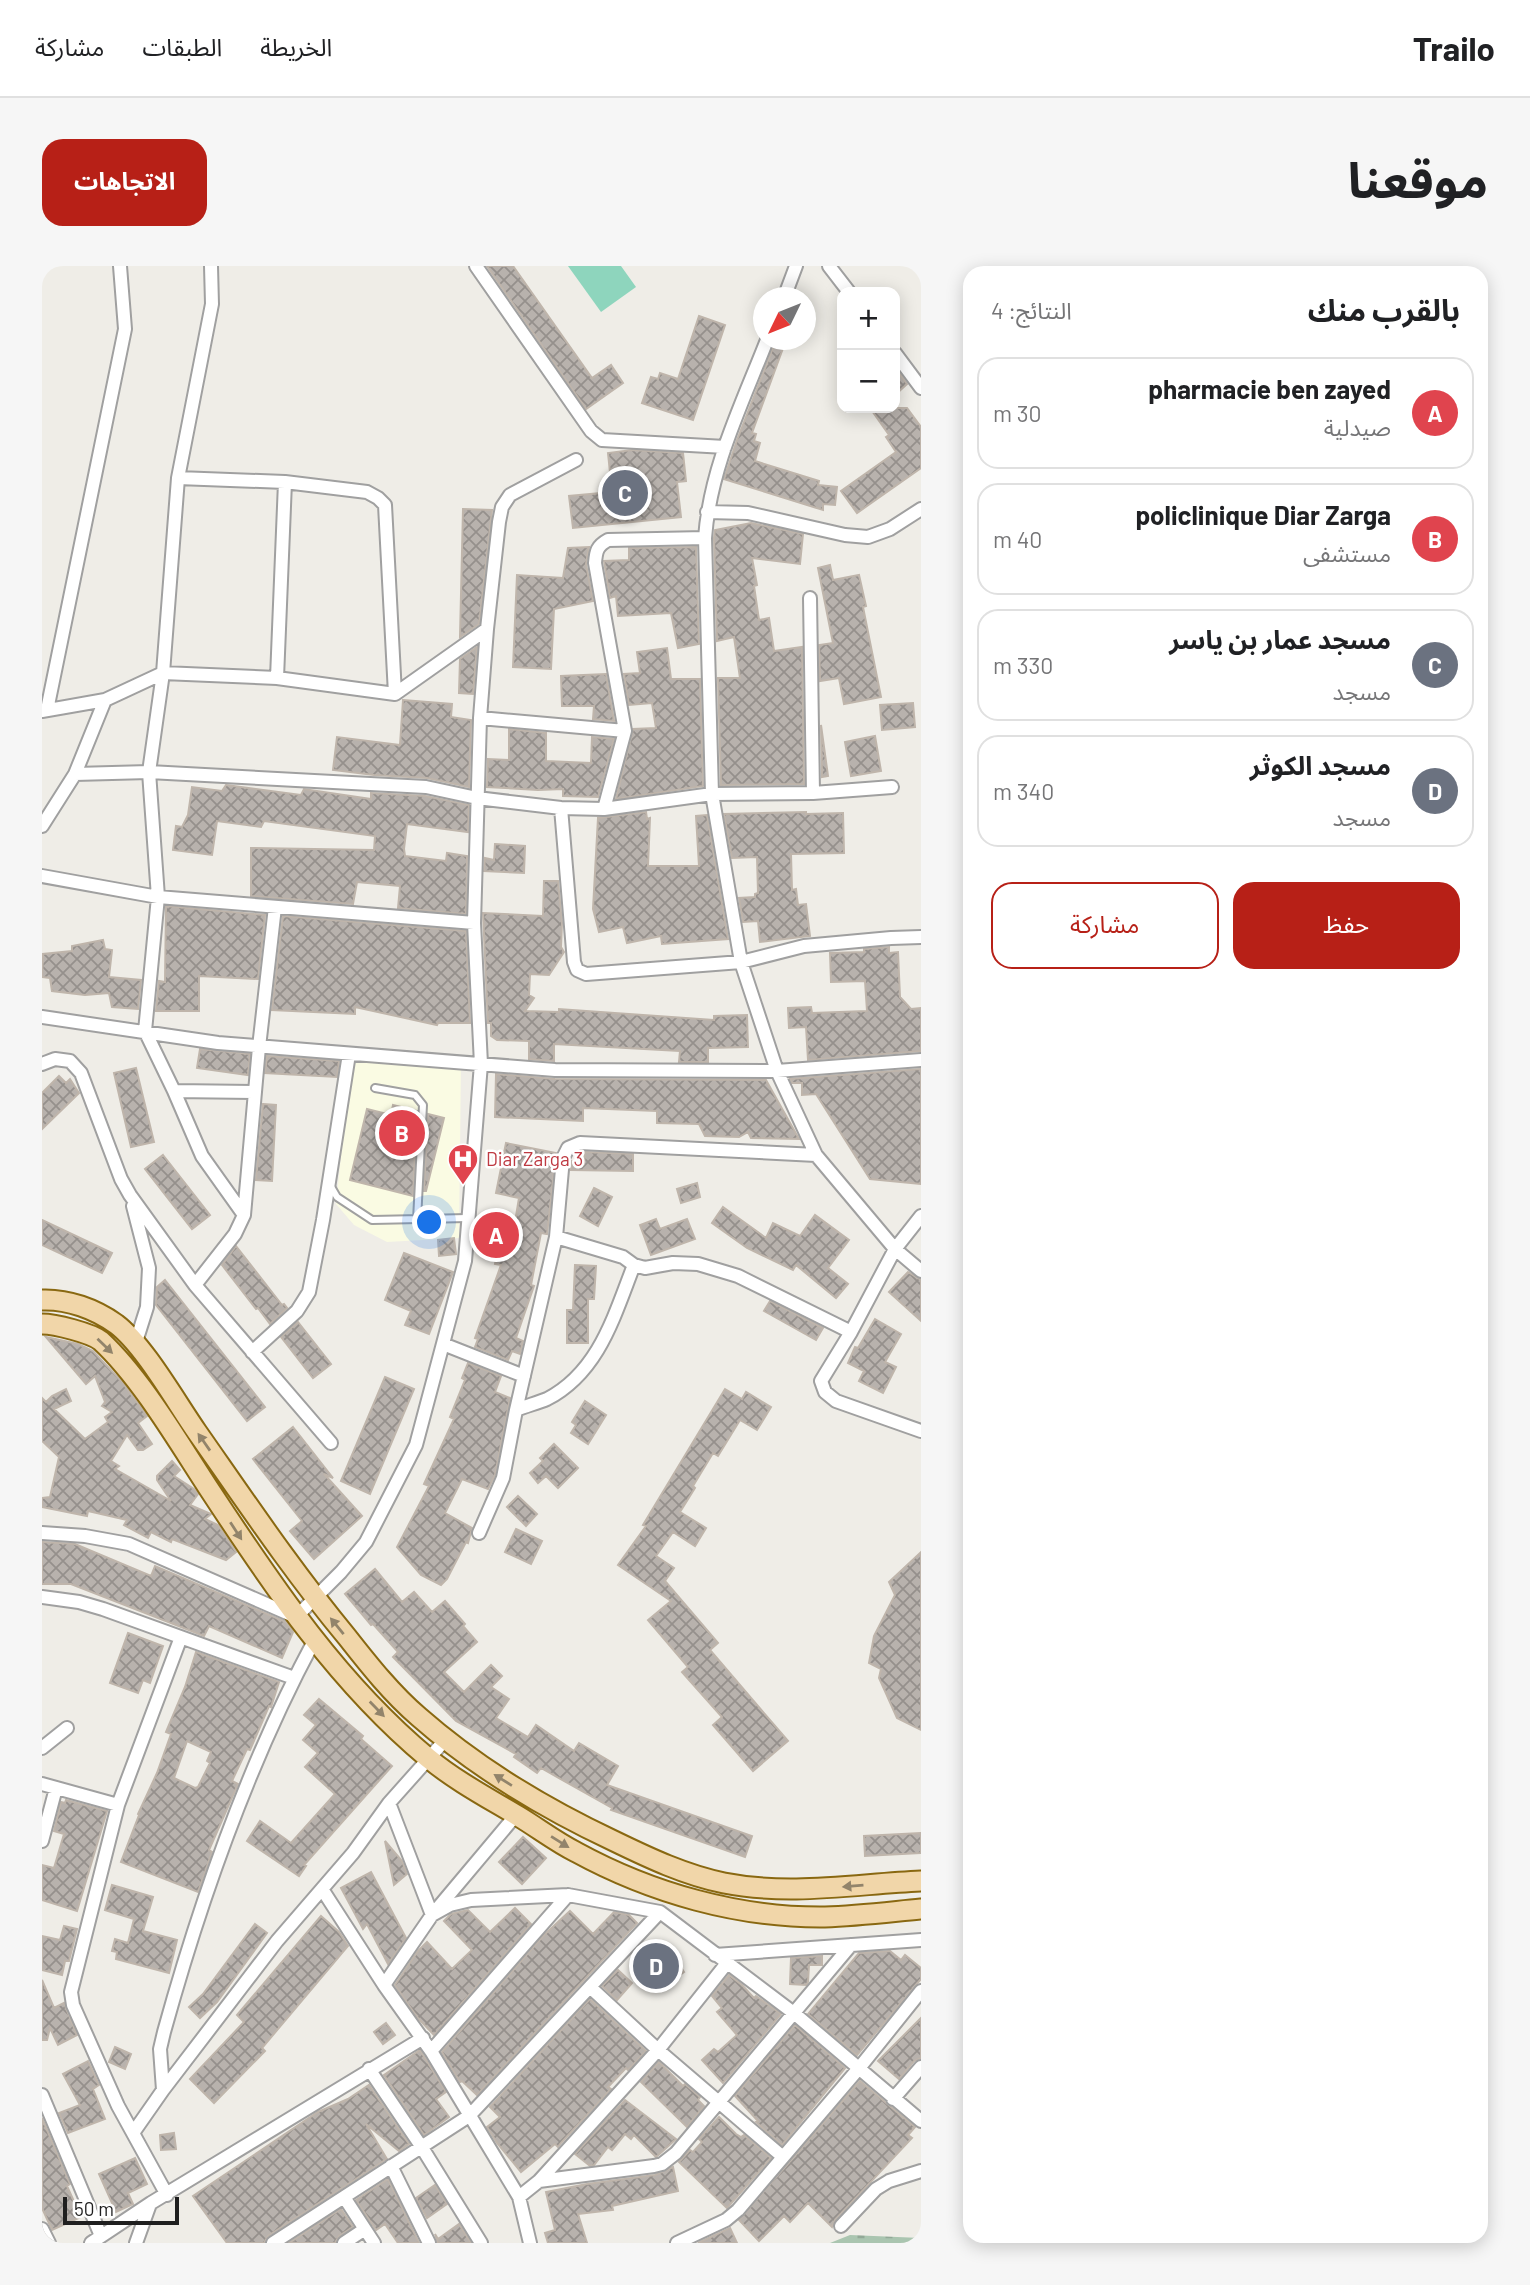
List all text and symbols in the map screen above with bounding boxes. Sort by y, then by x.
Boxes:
text: Trailo [1413,28,1495,68]
text: مشاركة [35,32,104,61]
text: الطبقات [142,32,222,61]
text: الخريطة [260,32,332,61]
button: الاتجاهات [42,139,207,226]
text: موقعنا [1348,149,1488,208]
north arrow [753,287,816,350]
map controls [837,287,900,413]
button: + [837,287,900,350]
text: بالقرب منك [1308,291,1460,327]
text: النتائج: 4 [991,296,1072,324]
button: − [837,350,900,413]
text: pharmacie ben zayed [1148,373,1391,404]
text: 30 m [993,399,1041,427]
text: A [1427,399,1443,427]
text: صيدلية [1324,413,1391,441]
pin: C [602,467,648,519]
text: policlinique Diar Zarga [1135,499,1391,530]
text: 40 m [993,525,1042,553]
text: B [1428,525,1442,553]
text: مستشفى [1303,539,1391,567]
text: مسجد عمار بن ياسر [1169,623,1391,654]
text: 330 m [993,651,1053,679]
text: C [1428,651,1442,679]
text: مسجد [1332,677,1391,705]
text: مسجد الكوثر [1250,749,1391,780]
text: 340 m [993,777,1054,805]
text: D [1428,777,1442,805]
text: مسجد [1332,803,1391,831]
button: مشاركة [991,882,1219,969]
button: حفظ [1233,882,1460,969]
pin: B [379,1107,425,1159]
hospital icon: Diar Zarga 3 [446,1142,480,1186]
place label: Diar Zarga 3 [486,1147,583,1170]
your location [412,1205,446,1239]
pin: A [473,1209,519,1261]
one-way arrow [96,1338,113,1355]
one-way arrow [197,1433,211,1451]
one-way arrow [230,1521,243,1541]
one-way arrow [330,1617,345,1635]
one-way arrow [369,1701,385,1717]
one-way arrow [493,1774,512,1787]
one-way arrow [550,1836,570,1849]
one-way arrow [842,1881,864,1892]
pin: D [633,1940,679,1992]
scale bar [63,2194,178,2226]
text: 50 m [74,2197,114,2220]

